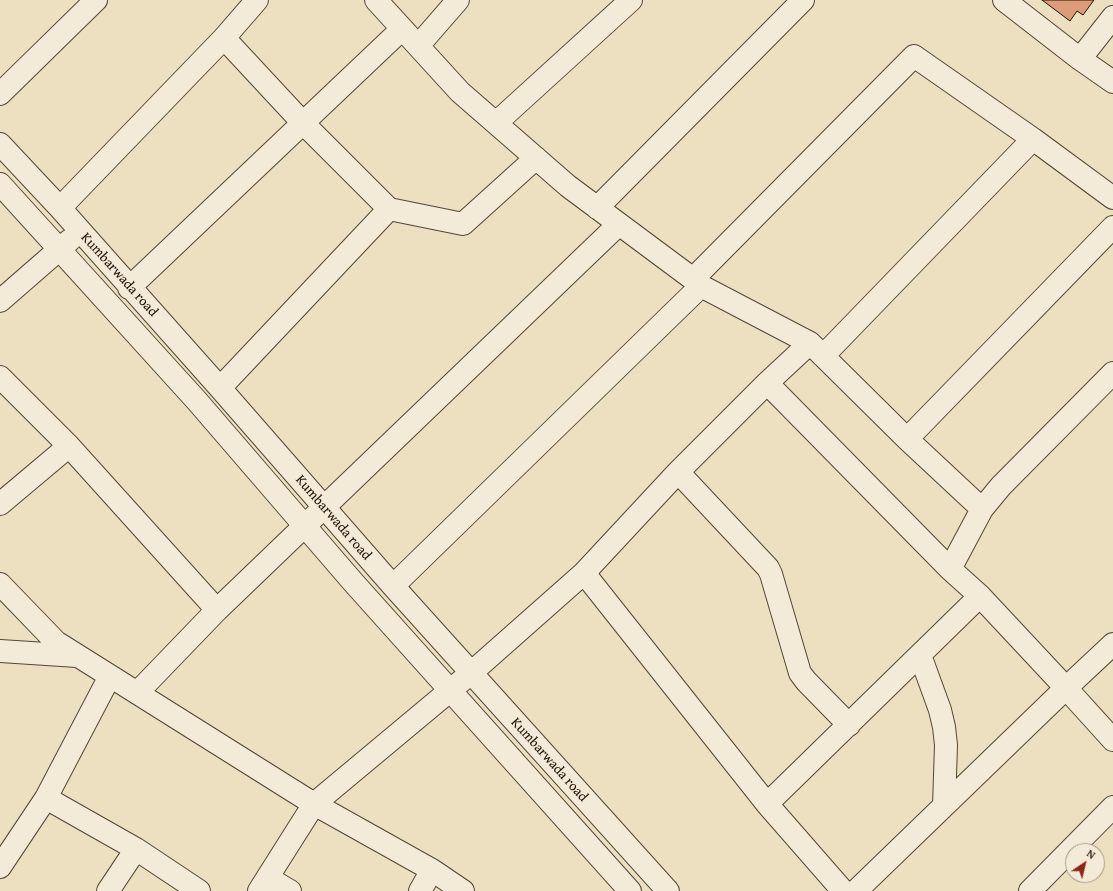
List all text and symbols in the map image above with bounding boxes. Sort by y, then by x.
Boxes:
street label: Kumbarwada road [77,230,161,320]
street label: Kumbarwada road [291,472,375,564]
street label: Kumbarwada road [507,715,591,805]
north arrow [1065,843,1105,883]
text: N [1084,845,1099,863]

